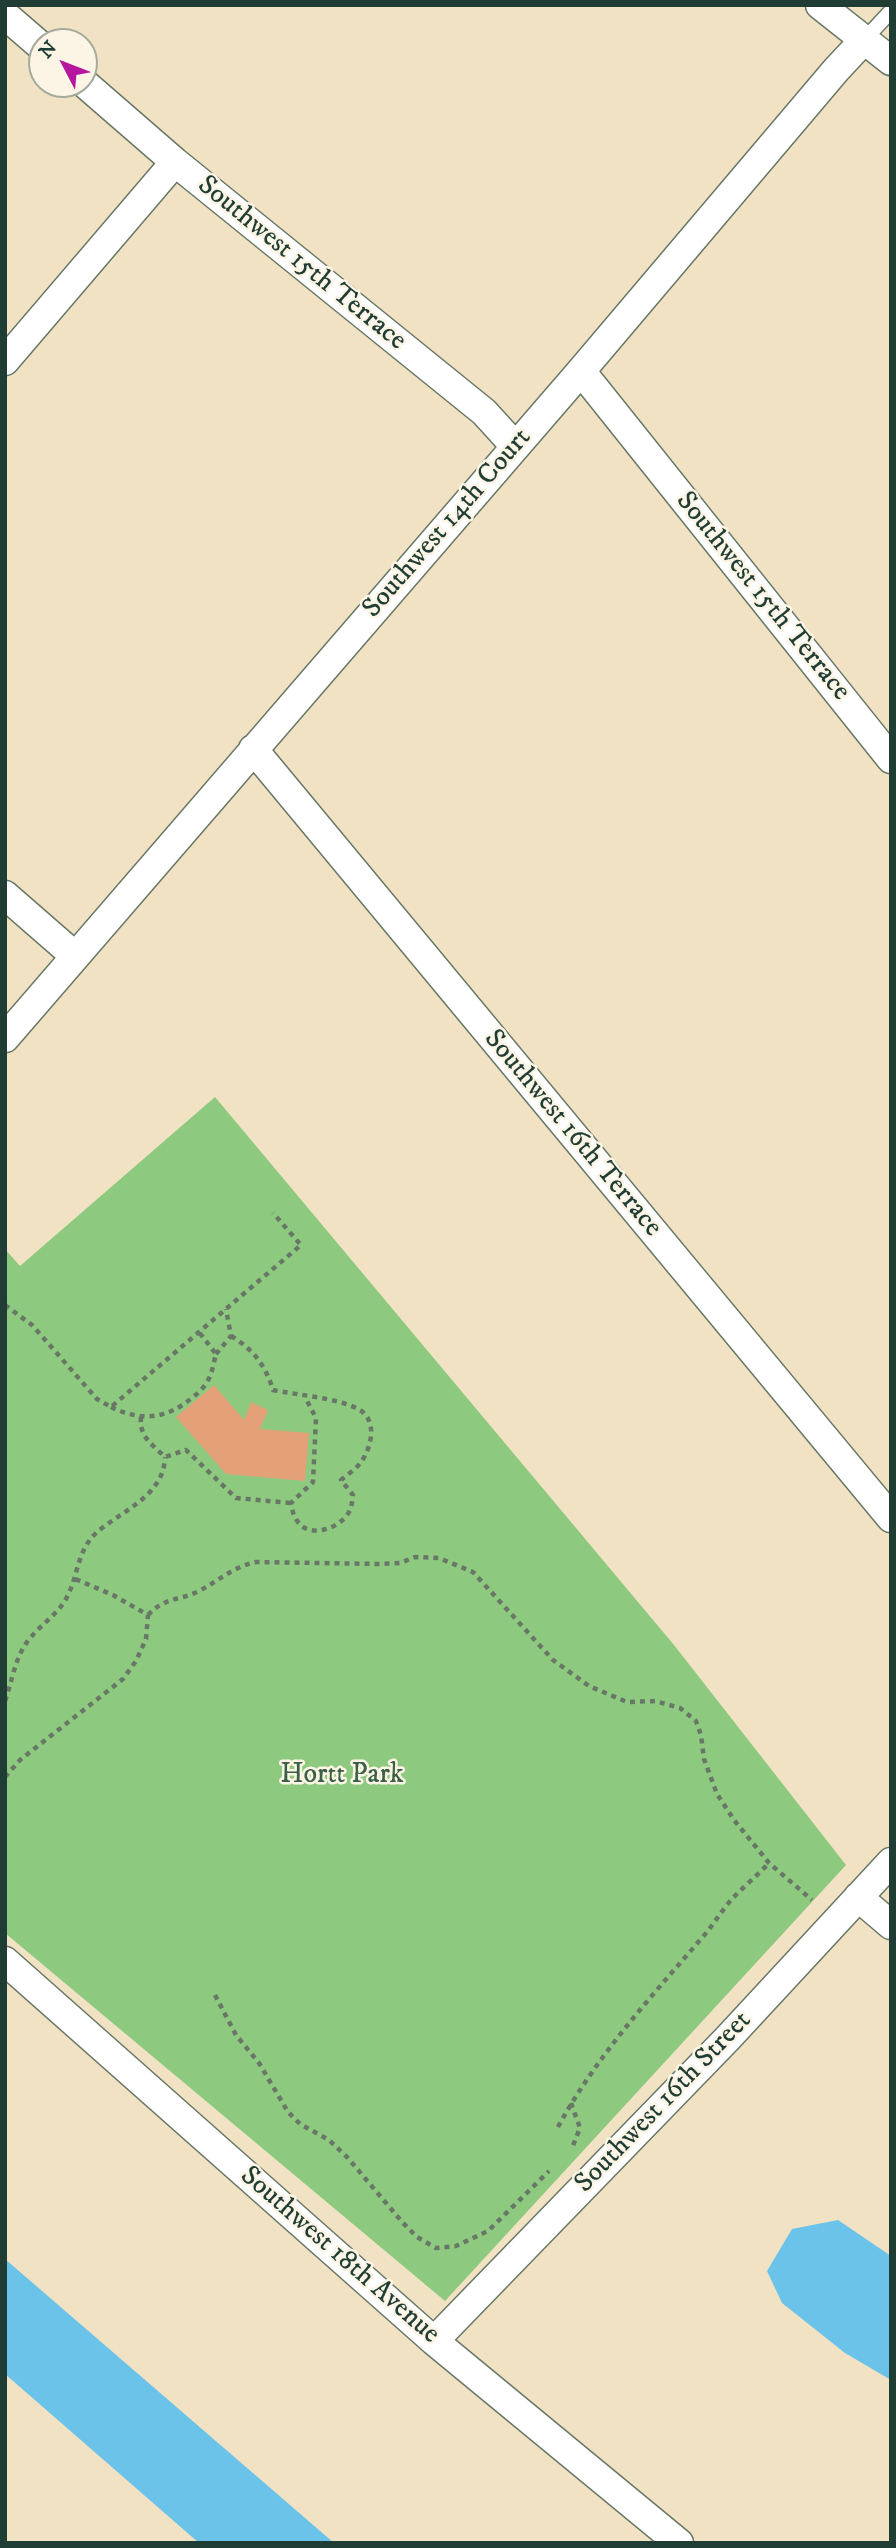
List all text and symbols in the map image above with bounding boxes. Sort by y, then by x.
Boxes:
north arrow [28,28,98,98]
text: N [35,36,62,63]
street label: Southwest 15th Terrace [190,169,412,359]
street label: Southwest 14th Court [357,422,539,626]
street label: Southwest 15th Terrace [667,486,857,708]
street label: Southwest 16th Terrace [476,1024,668,1244]
park label: Hortt Park [280,1759,404,1793]
street label: Southwest 16th Street [569,2005,759,2201]
street label: Southwest 18th Avenue [232,2160,446,2352]

